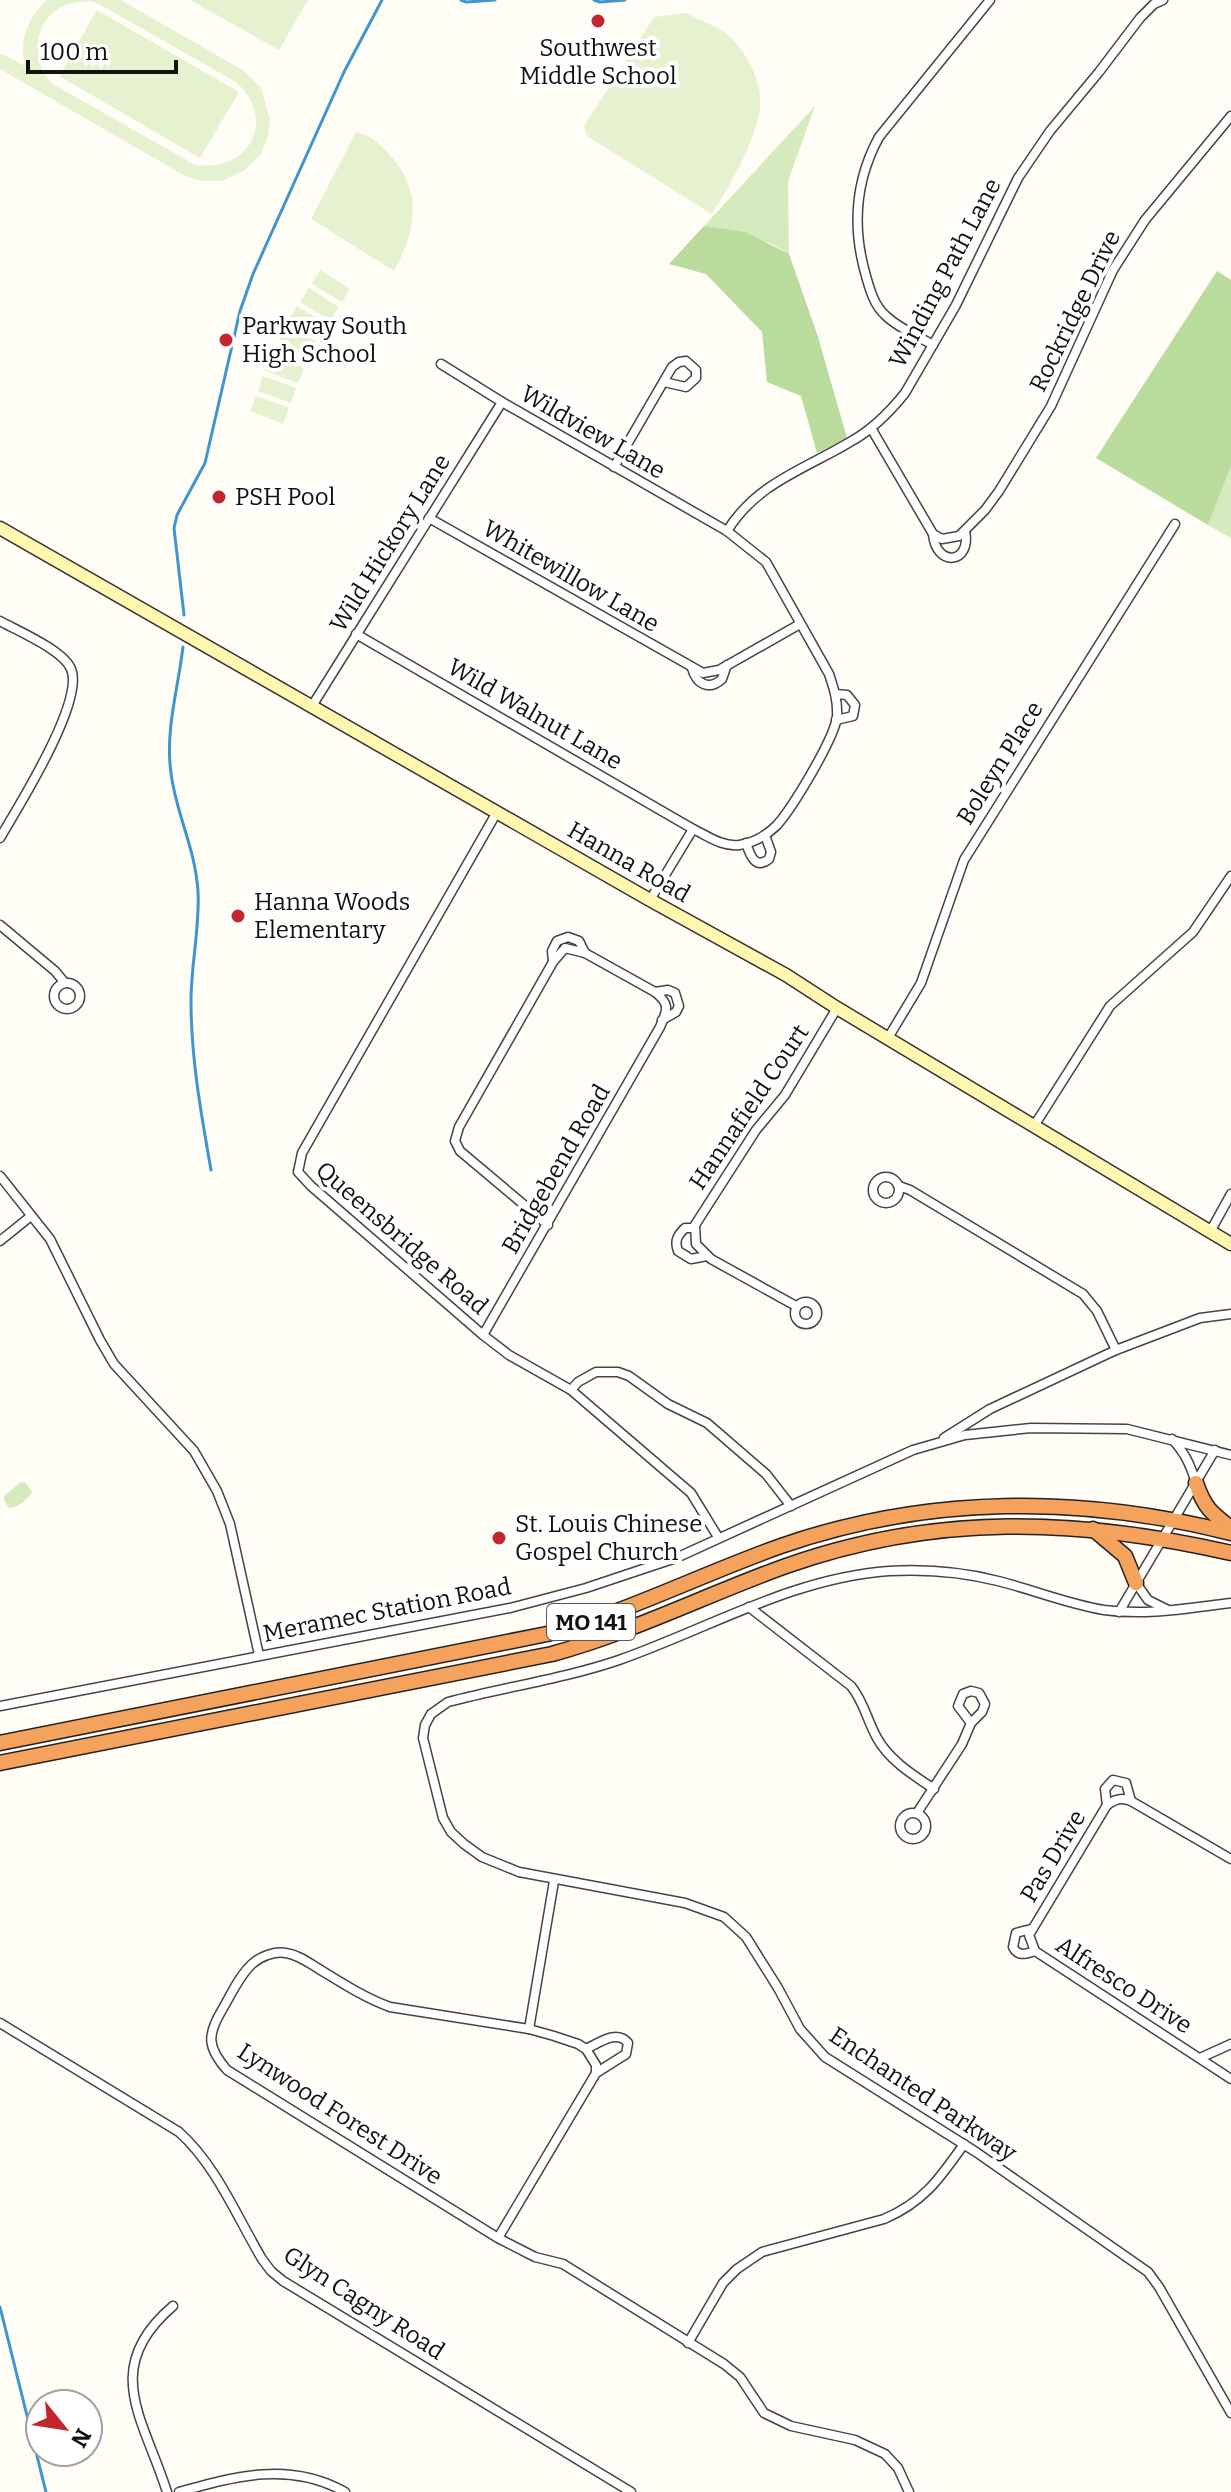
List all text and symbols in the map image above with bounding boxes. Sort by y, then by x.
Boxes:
marker: Southwest Middle School [589,12,607,30]
scale bar [28,24,176,74]
place label: Southwest Middle School [519,34,677,90]
text: 100 m [40,38,108,66]
street label: Winding Path Lane [883,174,1007,372]
street label: Rockridge Drive [1024,226,1126,396]
place label: Parkway South High School [242,312,407,368]
marker: Parkway South High School [217,331,235,349]
street label: Wildview Lane [516,379,670,485]
street label: Wild Hickory Lane [324,449,456,637]
place label: PSH Pool [235,483,335,511]
marker: PSH Pool [210,488,228,506]
street label: Whitewillow Lane [478,514,664,638]
street label: Wild Walnut Lane [443,653,627,775]
street label: Boleyn Place [951,696,1049,830]
street label: Hanna Road [563,816,695,908]
place label: Hanna Woods Elementary [254,888,410,944]
marker: Hanna Woods Elementary [229,907,247,925]
street label: Hannafield Court [683,1019,815,1195]
street label: Bridgebend Road [496,1079,616,1259]
street label: Queensbridge Road [310,1156,494,1320]
place label: St. Louis Chinese Gospel Church [515,1510,702,1566]
marker: St. Louis Chinese Gospel Church [490,1529,508,1547]
street label: Meramec Station Road [261,1572,513,1648]
road number: MO 141 [547,1604,635,1640]
street label: Pas Drive [1015,1805,1091,1907]
street label: Alfresco Drive [1051,1931,1197,2039]
street label: Enchanted Parkway [824,2021,1022,2167]
street label: Lynwood Forest Drive [233,2037,447,2191]
street label: Glyn Cagny Road [278,2241,450,2365]
north arrow [24,2388,104,2468]
text: N [65,2424,97,2452]

